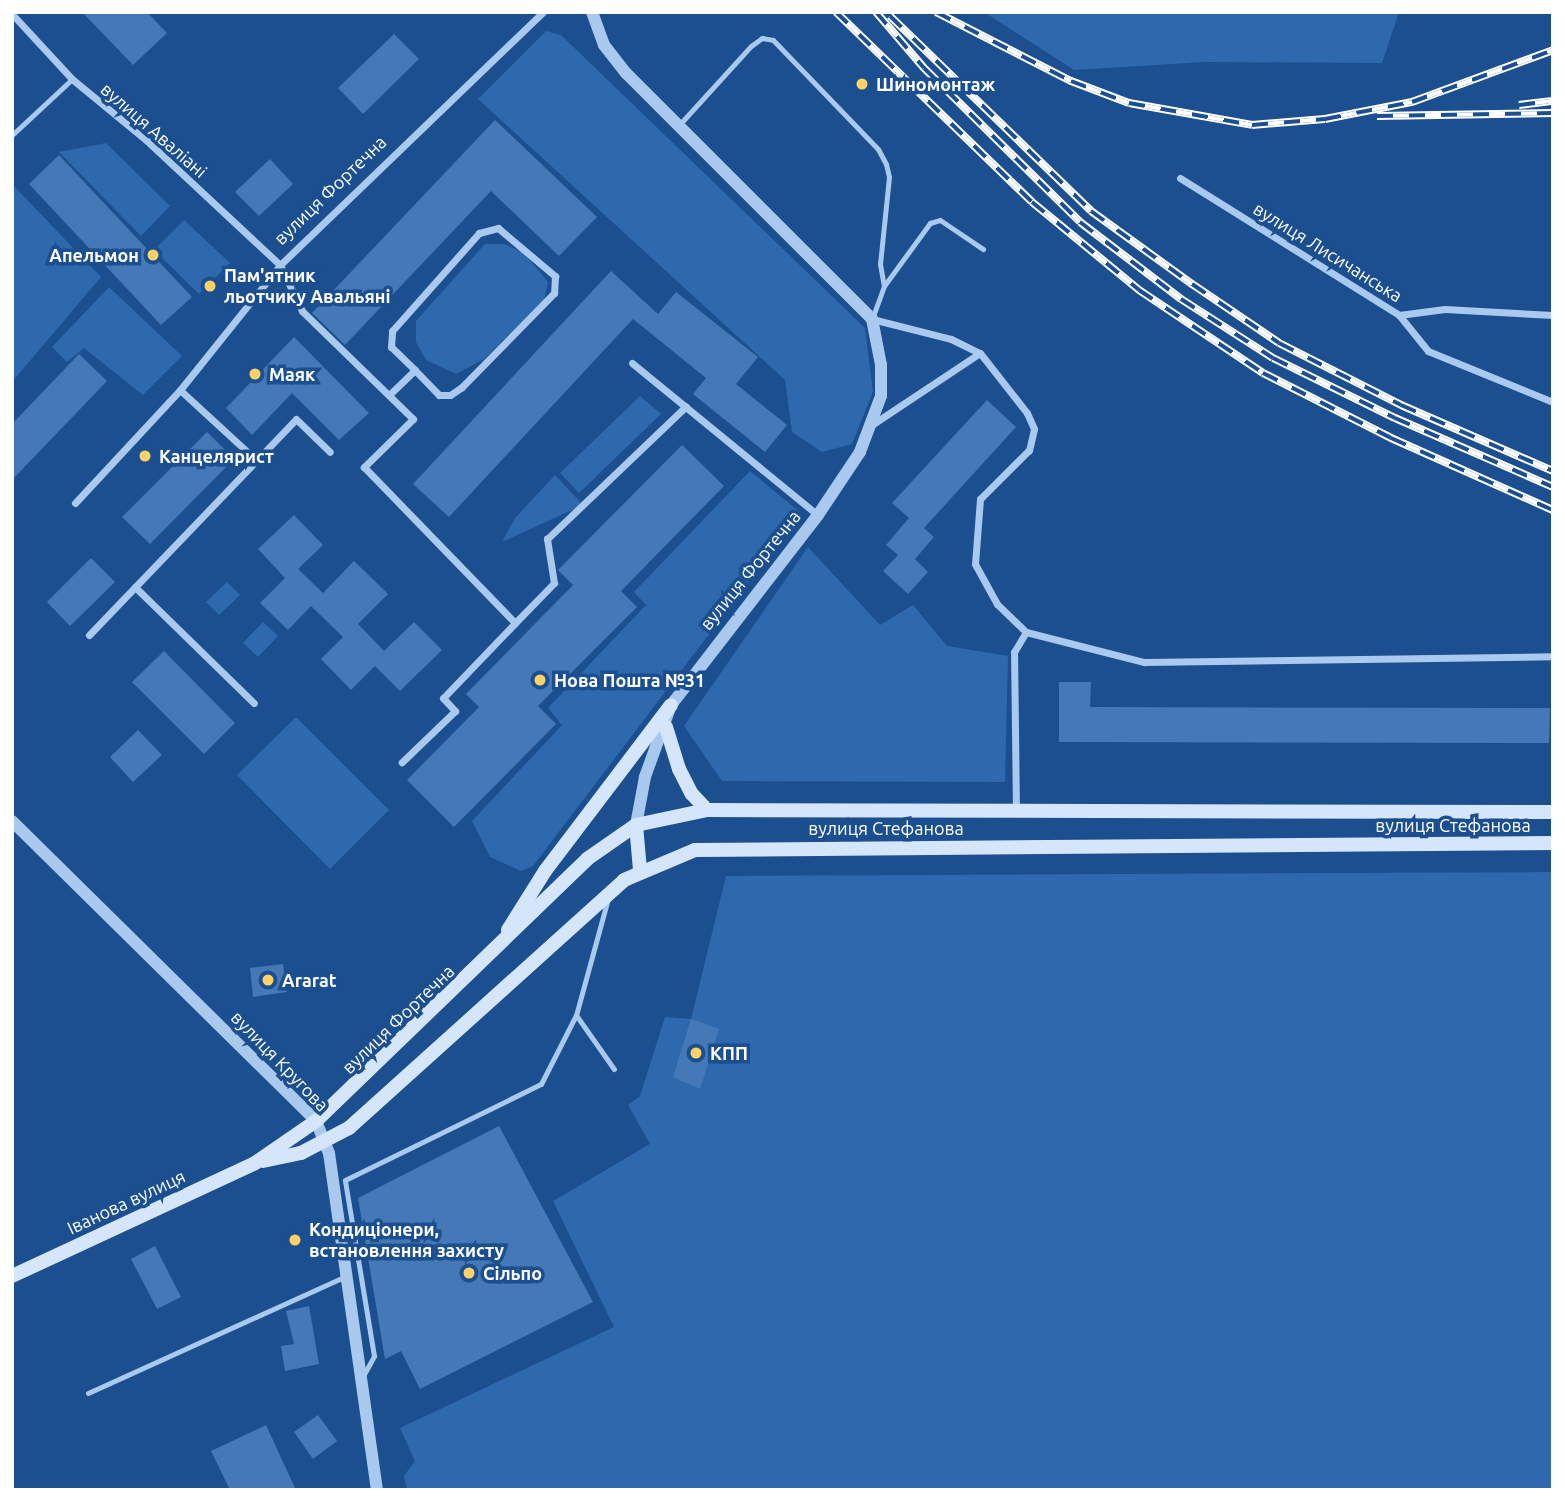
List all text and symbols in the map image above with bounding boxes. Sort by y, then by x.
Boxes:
place label: Шиномонтаж [876,73,995,95]
marker: Шиномонтаж [854,76,870,92]
street label: вулиця Аваліані [96,78,212,182]
street label: вулиця Фортечна [269,131,391,249]
street label: вулиця Лисичанська [1250,197,1406,307]
place label: Апельмон [49,244,139,266]
marker: Апельмон [145,247,161,263]
place label: Пам'ятник льотчику Авальяні [224,265,390,308]
marker: Пам'ятник льотчику Авальяні [202,278,218,294]
place label: Маяк [269,363,315,385]
marker: Маяк [247,366,263,382]
place label: Канцелярист [159,445,274,467]
marker: Канцелярист [137,448,153,464]
street label: вулиця Фортечна [695,506,805,634]
place label: Нова Пошта №31 [554,669,705,691]
marker: Нова Пошта №31 [532,672,548,688]
street label: вулиця Стефанова [1375,814,1531,836]
street label: вулиця Стефанова [808,817,964,839]
street label: вулиця Фортечна [337,960,459,1078]
place label: Ararat [282,969,336,991]
marker: Ararat [260,972,276,988]
street label: вулиця Кругова [227,1006,333,1116]
place label: КПП [710,1042,748,1064]
marker: КПП [688,1045,704,1061]
street label: Іванова вулиця [64,1165,188,1239]
place label: Кондиціонери, встановлення захисту [309,1219,504,1262]
marker: Кондиціонери, встановлення захисту [287,1232,303,1248]
place label: Сільпо [483,1262,542,1284]
marker: Сільпо [461,1265,477,1281]

